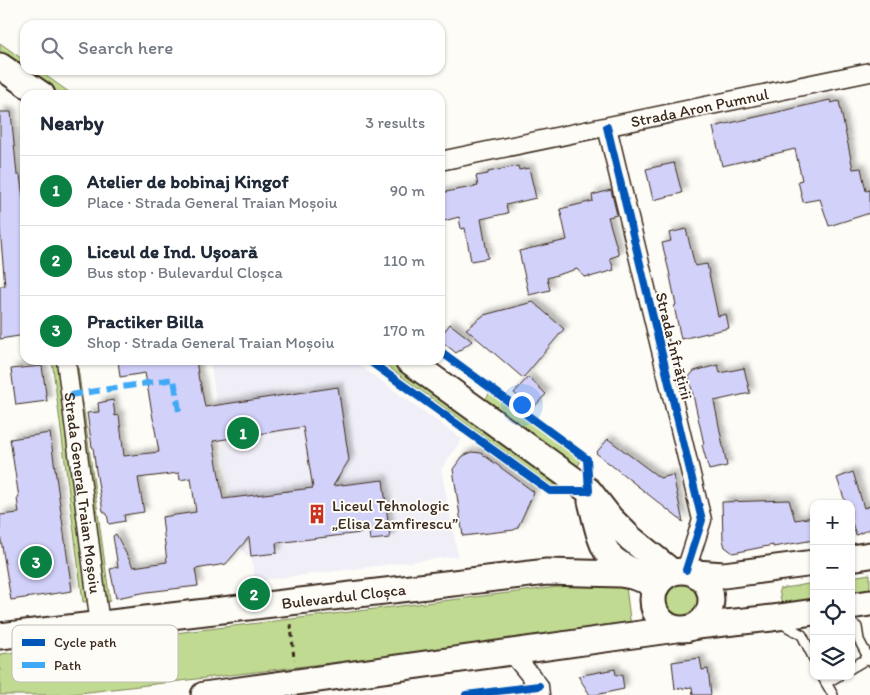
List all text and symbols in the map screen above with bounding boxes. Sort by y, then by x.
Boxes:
search box [20,20,445,75]
icon: search [38,34,66,62]
text: Search here [78,36,173,59]
street label: Strada Aron Pumnul [629,84,771,131]
text: Nearby [40,110,104,135]
text: 3 results [365,113,425,132]
text: Atelier de bobinaj Kingof [87,170,289,193]
text: 1 [52,181,60,200]
text: 90 m [390,181,425,200]
text: Place · Strada General Traian Moșoiu [87,193,338,212]
text: Liceul de Ind. Ușoară [87,240,258,263]
text: 2 [52,251,60,270]
text: 110 m [383,251,425,270]
text: Bus stop · Bulevardul Cloșca [87,263,283,282]
street label: Strada Înfrățirii [651,290,697,402]
text: Practiker Billa [87,310,204,333]
text: 3 [52,321,60,340]
text: 170 m [383,321,425,340]
text: Shop · Strada General Traian Moșoiu [87,333,334,352]
street label: Strada General Traian Moșoiu [61,391,105,595]
your location [509,392,535,418]
pin: 1 [227,414,259,452]
place label: Liceul Tehnologic „Elisa Zamfirescu” [332,496,458,533]
map controls [810,500,855,680]
button: + [810,500,855,545]
building icon: Liceul Tehnologic „Elisa Zamfirescu” [306,503,328,525]
pin: 3 [20,543,52,581]
button: − [810,545,855,590]
pin: 2 [238,575,270,613]
street label: Bulevardul Cloșca [280,579,408,613]
button: locate [810,590,855,635]
legend [12,625,178,682]
text: Cycle path [54,634,117,651]
button: layers [810,635,855,680]
text: Path [54,657,81,674]

